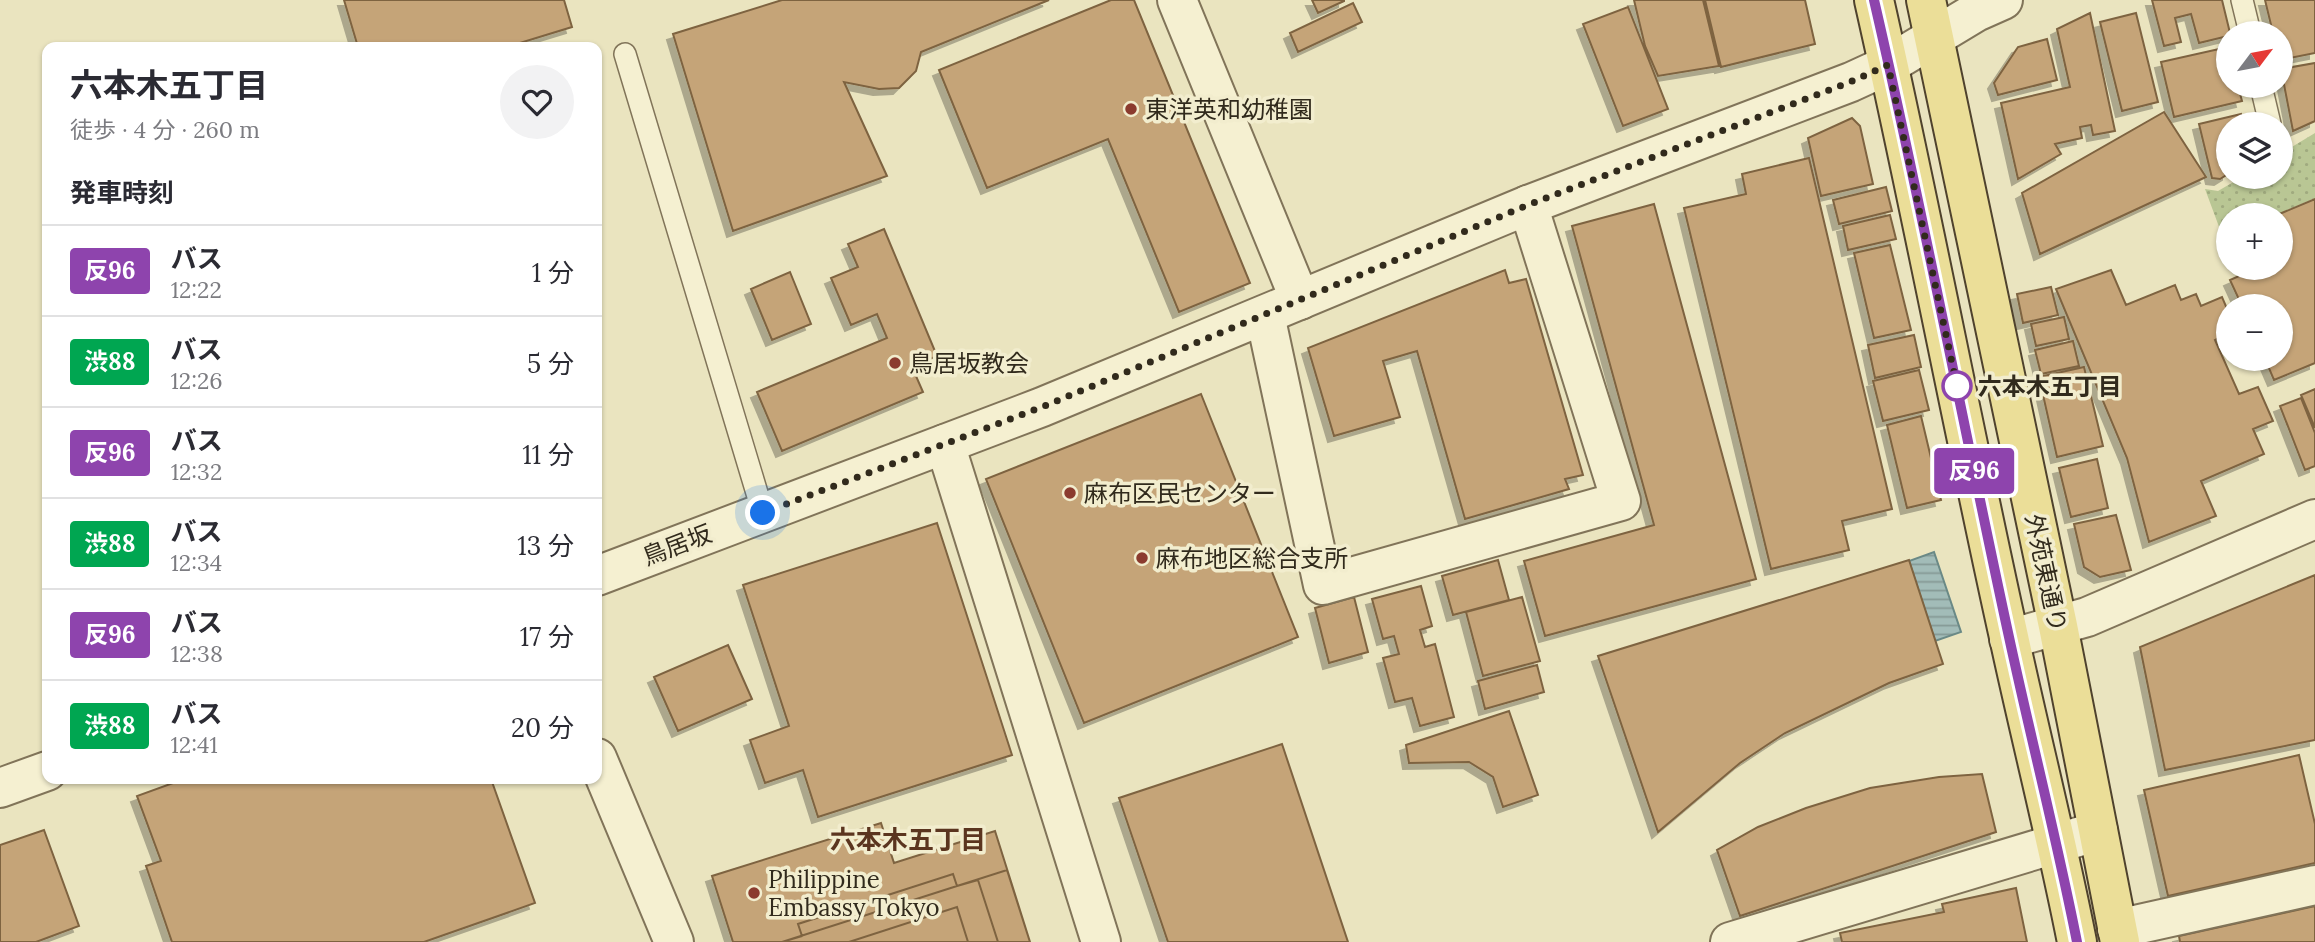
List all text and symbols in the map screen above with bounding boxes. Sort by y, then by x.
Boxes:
north arrow [2216,21,2292,98]
map controls [2216,21,2293,371]
text: 六本木五丁目 [70,64,268,106]
button: heart [500,65,574,139]
place label: 東洋英和幼稚園 [1145,94,1313,125]
marker: 東洋英和幼稚園 [1123,101,1139,117]
button: layers [2216,112,2293,189]
text: 徒歩 · 4 分 · 260 m [70,115,260,144]
text: 発車時刻 [70,176,174,209]
button: + [2216,203,2293,280]
text: バス [171,242,223,275]
text: 反96 [84,255,136,286]
text: 1 分 [532,256,574,289]
text: 12:22 [171,275,222,304]
button: − [2216,294,2293,371]
text: バス [170,333,222,366]
text: 渋88 [84,346,135,377]
text: 5 分 [527,347,574,380]
place label: 鳥居坂教会 [909,348,1029,379]
marker: 鳥居坂教会 [887,355,903,371]
text: 12:26 [170,366,223,395]
marker: 六本木五丁目 [1942,371,1972,401]
place label: 六本木五丁目 [1978,371,2122,402]
text: バス [171,424,223,457]
text: 反96 [84,437,136,468]
text: 11 分 [522,438,574,471]
line badge: 反96 [1934,448,2014,494]
text: 反96 [1948,455,2000,486]
text: 12:32 [171,457,222,486]
place label: 麻布区民センター [1084,478,1276,509]
marker: 麻布区民センター [1062,485,1078,501]
your location [745,495,780,530]
street label: 外苑東通り [2018,511,2074,635]
text: バス [170,515,222,548]
street label: 鳥居坂 [638,518,716,572]
text: 渋88 [84,528,135,559]
text: 13 分 [517,529,574,562]
place label: 麻布地区総合支所 [1156,543,1348,574]
text: 12:34 [170,548,222,577]
marker: 麻布地区総合支所 [1134,550,1150,566]
text: バス [171,606,223,639]
text: 反96 [84,619,136,650]
text: 17 分 [520,620,574,653]
text: 12:38 [171,639,223,668]
text: バス [170,697,222,730]
text: 渋88 [84,710,135,741]
text: 20 分 [511,711,574,744]
text: 12:41 [170,730,218,759]
district label: 六本木五丁目 [830,823,986,856]
place label: Philippine Embassy Tokyo [768,864,940,923]
marker: Philippine Embassy Tokyo [746,885,762,901]

